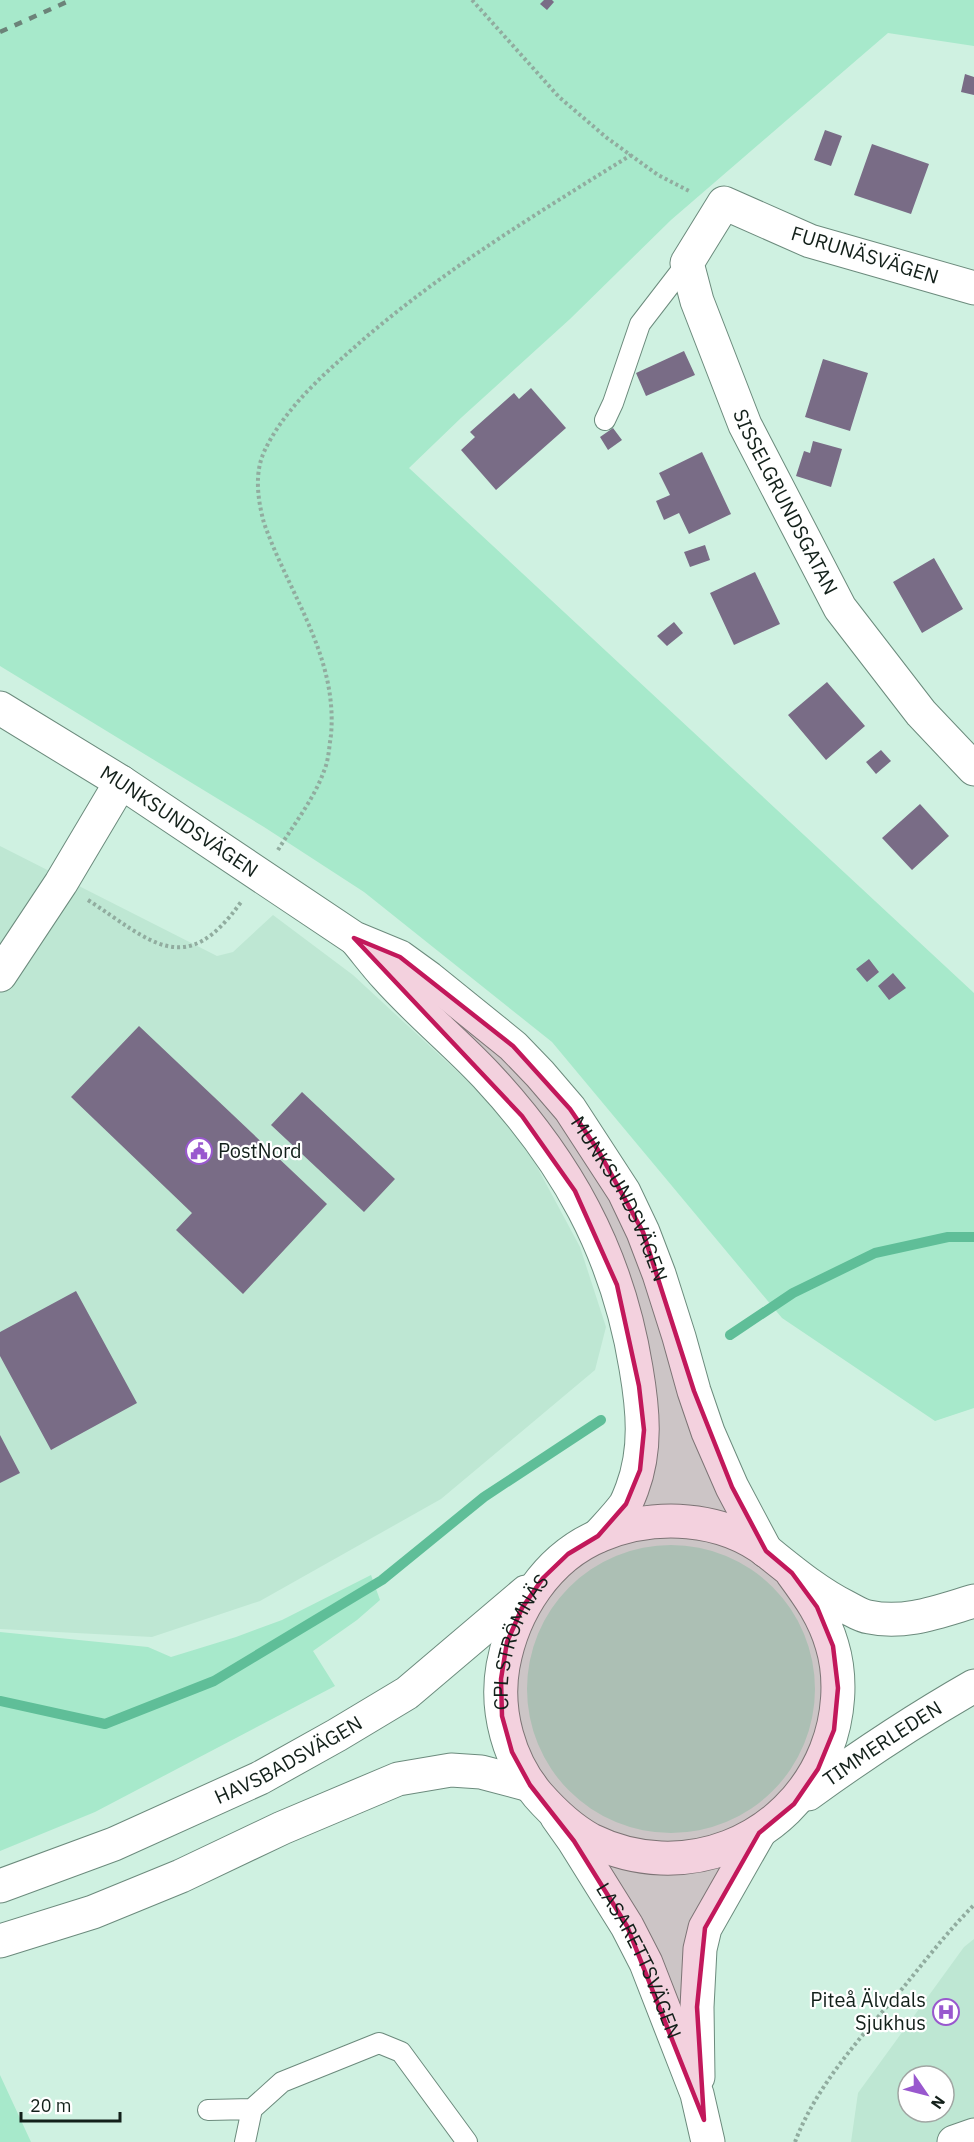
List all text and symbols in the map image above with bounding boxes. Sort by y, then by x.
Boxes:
street label: FURUNÄSVÄGEN [788,219,942,290]
street label: SISSELGRUNDSGATAN [727,405,845,599]
street label: MUNKSUNDSVÄGEN [95,759,264,883]
street label: MUNKSUNDSVÄGEN [565,1110,675,1285]
public building icon: PostNord [184,1136,214,1166]
place label: PostNord [218,1137,302,1164]
street label: CPL STRÖMNÄS [487,1568,554,1711]
street label: TIMMERLEDEN [817,1694,947,1792]
street label: HAVSBADSVÄGEN [210,1709,367,1810]
street label: LASARETTSVÄGEN [590,1877,688,2042]
place label: Piteå Älvdals Sjukhus [810,1986,926,2036]
hospital icon: Piteå Älvdals Sjukhus [931,1997,961,2027]
north arrow [896,2064,956,2124]
scale bar [21,2085,120,2123]
text: N [927,2092,950,2113]
text: 20 m [30,2094,72,2117]

